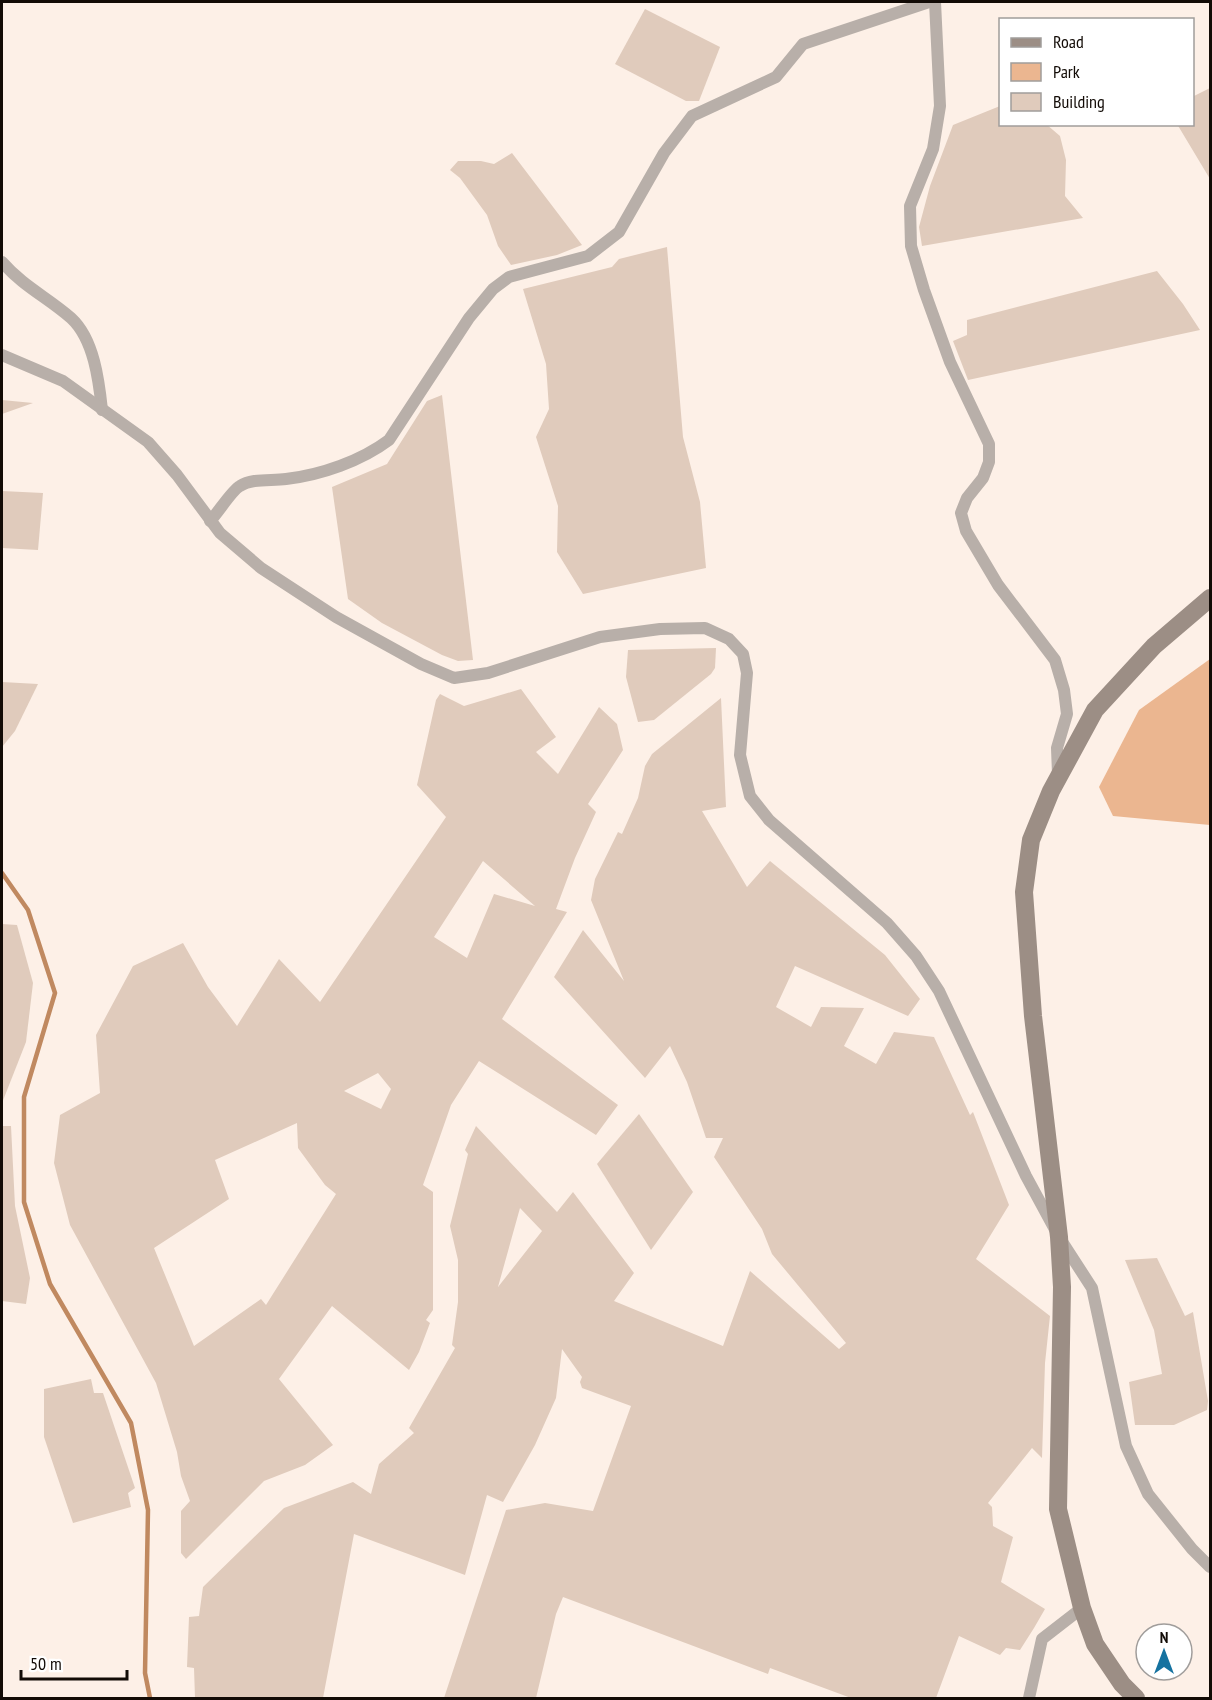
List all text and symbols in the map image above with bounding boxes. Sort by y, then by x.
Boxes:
legend [999,18,1194,126]
text: Road [1053,30,1084,53]
text: Park [1053,60,1080,83]
text: Building [1053,90,1105,113]
north arrow [1134,1622,1194,1682]
text: N [1160,1627,1168,1647]
scale bar [21,1643,128,1681]
text: 50 m [30,1652,62,1675]

